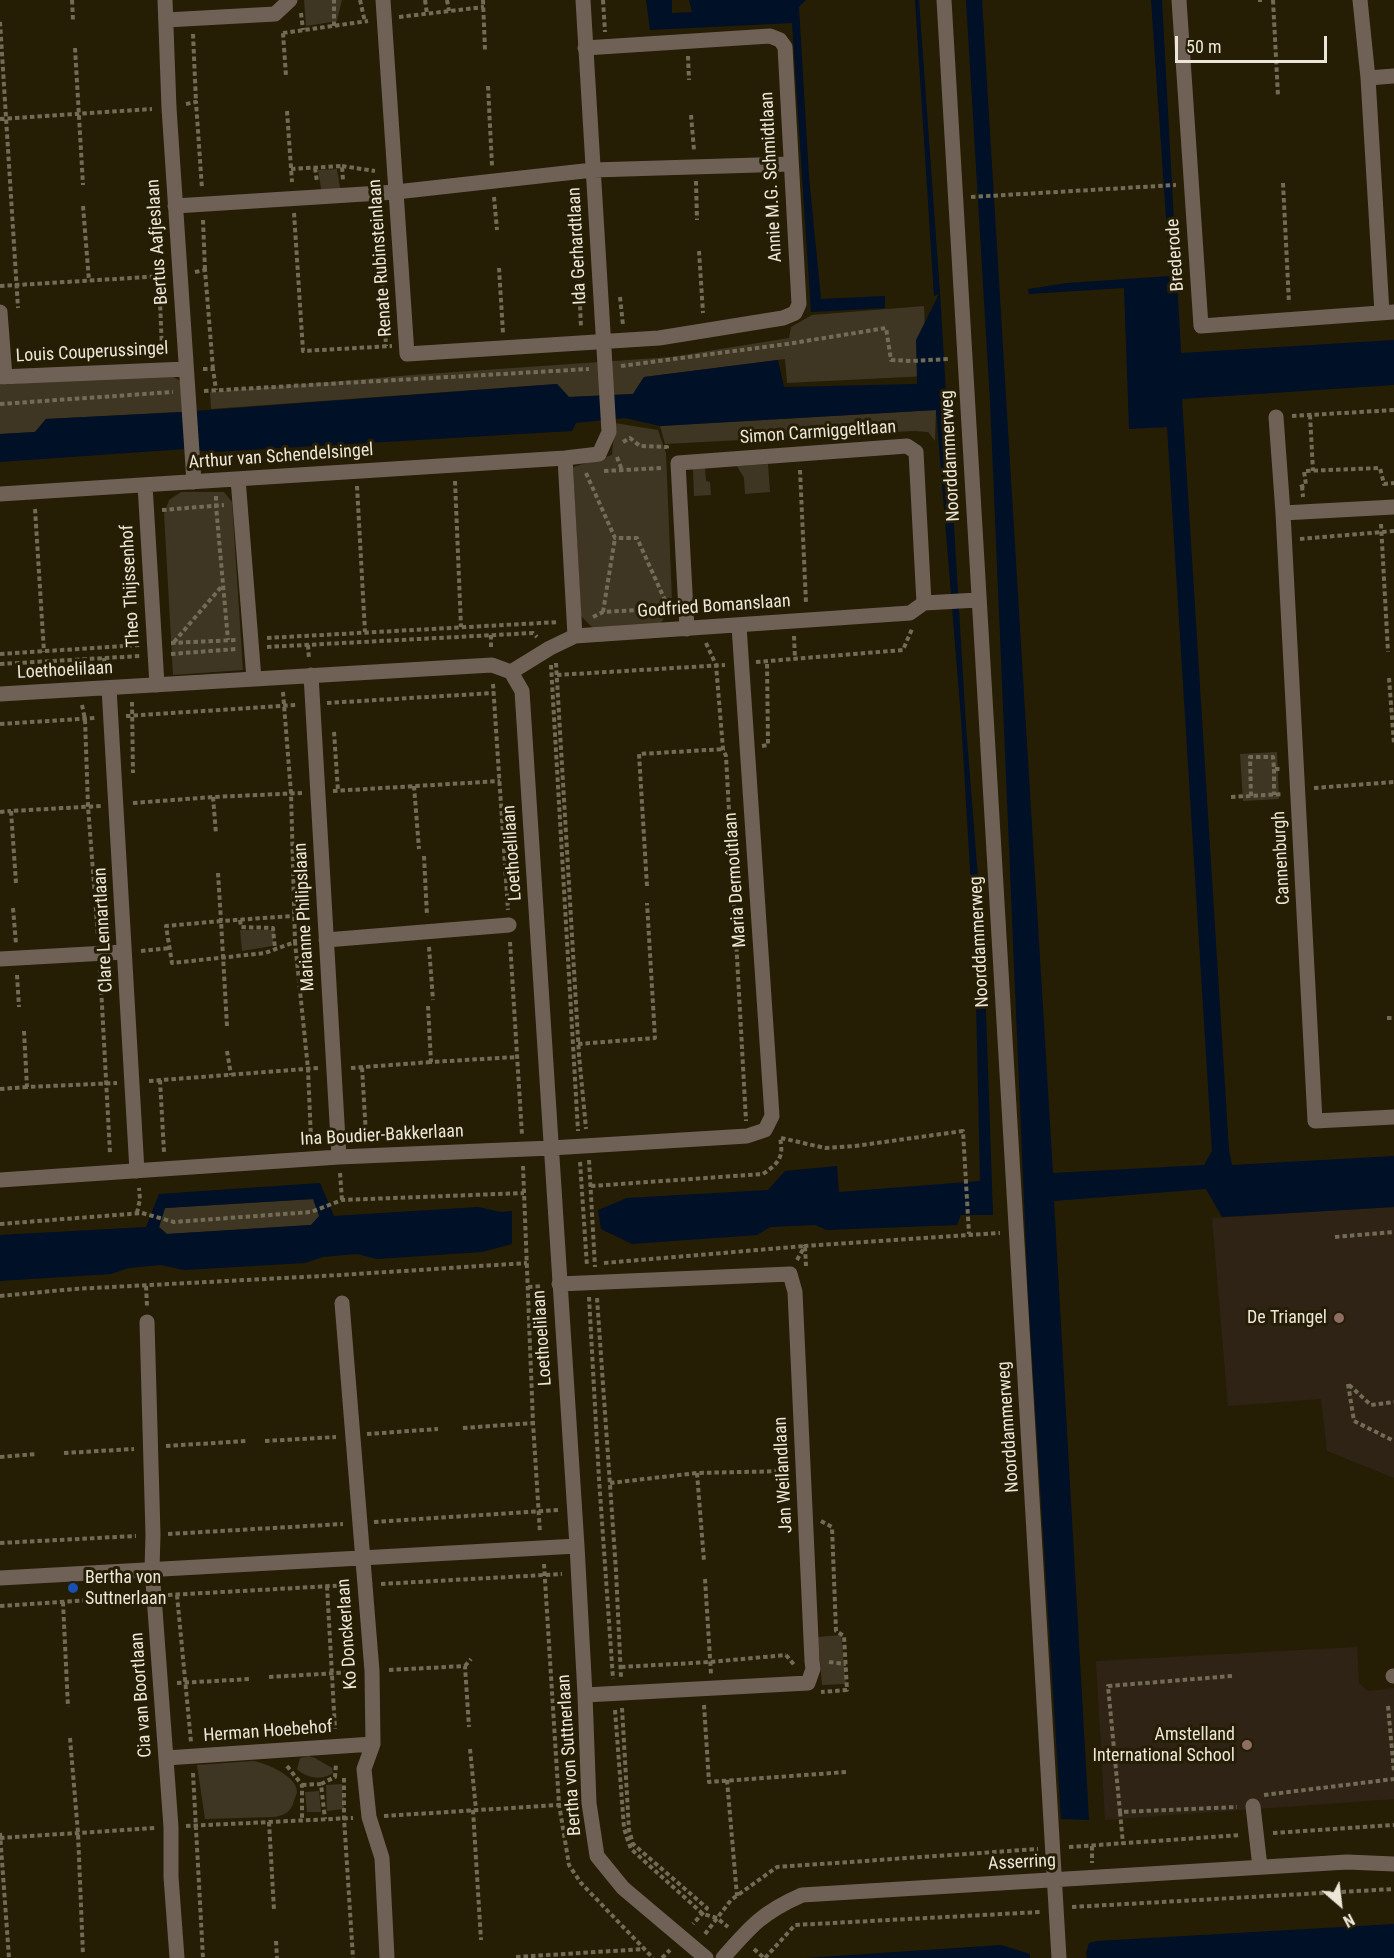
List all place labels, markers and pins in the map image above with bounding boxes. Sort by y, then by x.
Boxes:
place label: De Triangel [1247,1307,1327,1329]
marker: De Triangel [1332,1311,1346,1325]
place label: Bertha von Suttnerlaan [85,1567,166,1610]
marker: Bertha von Suttnerlaan [66,1581,80,1595]
place label: Amstelland International School [1093,1724,1235,1766]
marker: Amstelland International School [1240,1738,1254,1752]

